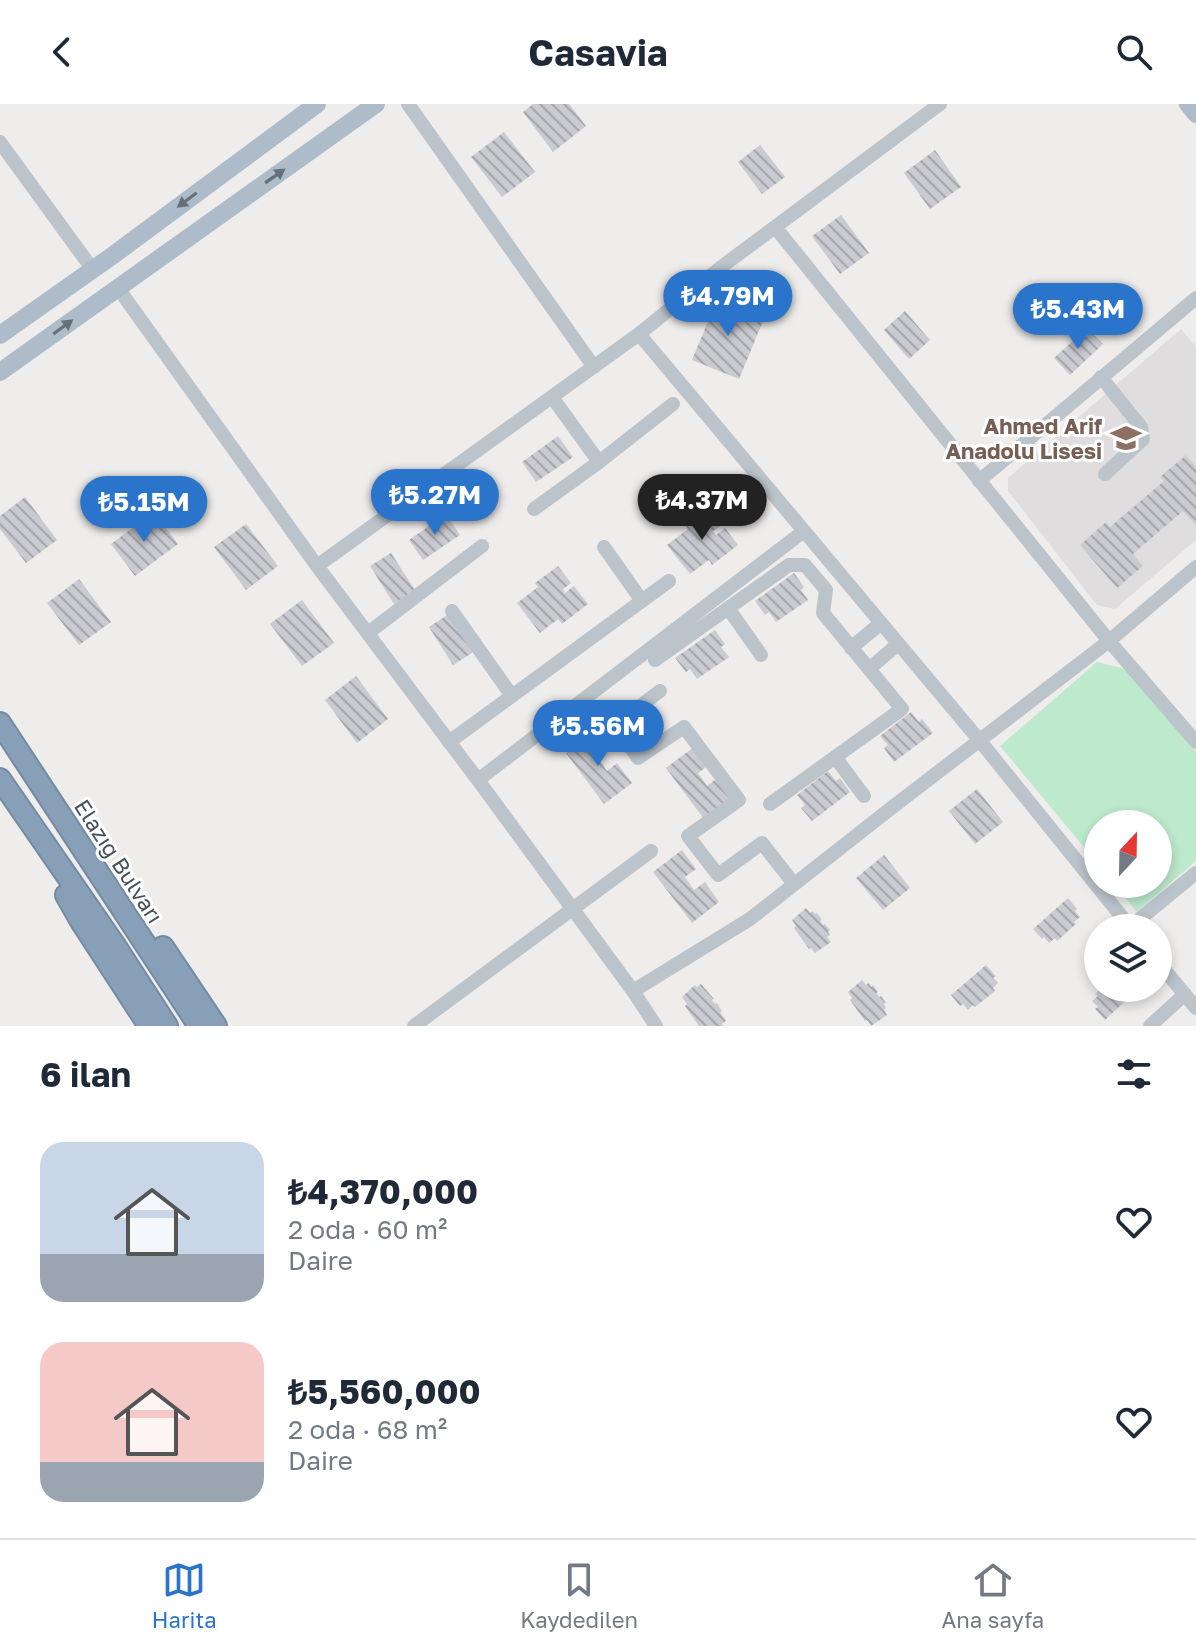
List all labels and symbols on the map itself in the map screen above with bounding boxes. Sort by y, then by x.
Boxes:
one-way arrow [264,168,286,184]
one-way arrow [177,192,197,208]
pin: ₺4.79M [663,270,793,338]
pin: ₺5.43M [1013,283,1143,351]
one-way arrow [53,320,74,335]
place label: Ahmed Arif Anadolu Lisesi [945,412,1102,464]
school or university icon: Ahmed Arif Anadolu Lisesi [1109,421,1143,455]
pin: ₺5.27M [370,469,500,537]
pin: ₺4.37M [637,474,767,542]
pin: ₺5.15M [79,476,209,544]
pin: ₺5.56M [533,700,663,768]
street label: Elazığ Bulvarı [69,794,169,928]
north arrow [1084,810,1172,898]

